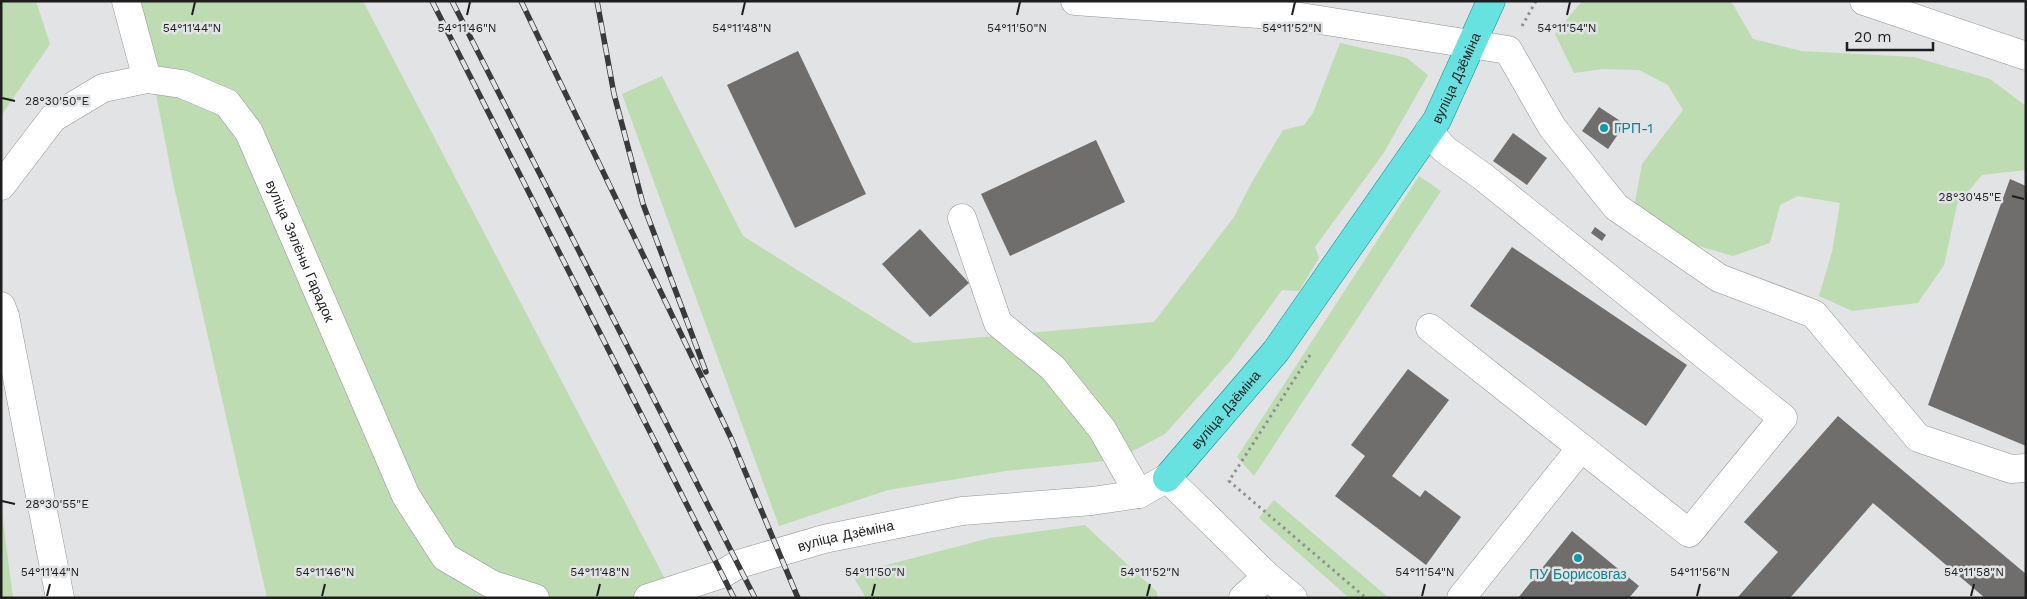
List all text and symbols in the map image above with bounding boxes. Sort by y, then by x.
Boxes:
scale bar [1847,20,1933,52]
text: 54°11'44"N [163,21,221,35]
text: 54°11'46"N [437,21,497,35]
text: 54°11'48"N [712,21,772,35]
text: 54°11'50"N [987,21,1047,35]
text: 54°11'52"N [1262,21,1322,35]
text: 54°11'54"N [1537,21,1597,35]
text: 20 m [1854,28,1892,46]
street label: вуліца Дзёміна [1428,30,1484,126]
text: 28°30'50"E [25,94,89,108]
place label: ГРП-1 [1614,120,1653,136]
marker: ГРП-1 [1598,122,1610,134]
street label: вуліца Зялёны Гарадок [263,178,338,325]
text: 28°30'45"E [1939,190,2002,204]
street label: вуліца Дзёміна [1188,367,1264,452]
text: 28°30'55"E [25,497,89,511]
street label: вуліца Дзёміна [796,517,895,554]
marker: ПУ Борисовгаз [1572,552,1584,564]
text: 54°11'44"N [21,565,79,579]
text: 54°11'46"N [295,565,355,579]
text: 54°11'48"N [570,565,630,579]
text: 54°11'50"N [845,565,905,579]
text: 54°11'52"N [1120,565,1180,579]
text: 54°11'54"N [1395,565,1455,579]
text: 54°11'56"N [1670,565,1730,579]
text: 54°11'58"N [1944,565,2004,579]
place label: ПУ Борисовгаз [1529,566,1627,582]

